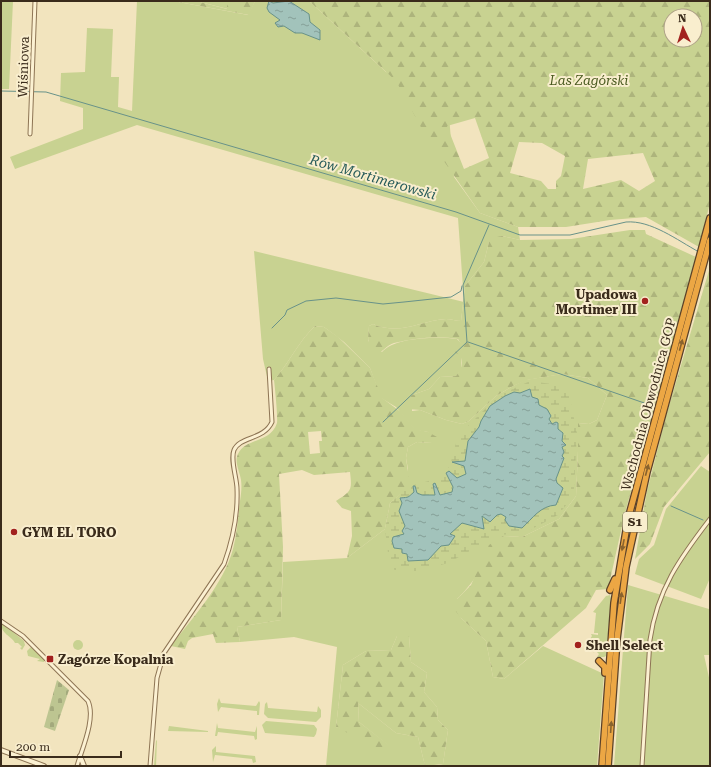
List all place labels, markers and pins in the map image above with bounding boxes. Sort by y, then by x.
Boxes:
place label: Upadowa Mortimer III [556,287,637,317]
marker: Upadowa Mortimer III [640,296,650,306]
place label: GYM EL TORO [22,525,117,540]
marker: GYM EL TORO [9,527,19,537]
place label: Shell Select [586,638,664,653]
marker: Shell Select [573,640,583,650]
place label: Zagórze Kopalnia [58,652,174,667]
marker: Zagórze Kopalnia [45,654,55,664]

